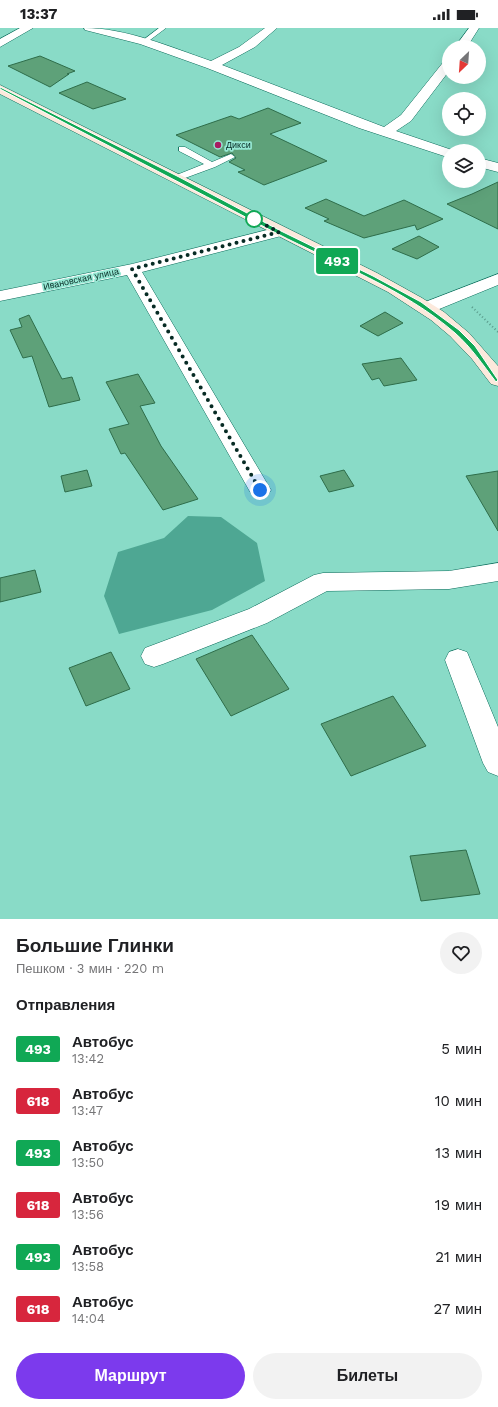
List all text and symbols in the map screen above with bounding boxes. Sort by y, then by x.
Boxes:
text: 13:37 [20,5,58,23]
north arrow [442,40,486,84]
map controls [442,40,486,188]
button: locate [442,92,486,136]
marker: Дикси [213,140,223,150]
place label: Дикси [226,140,251,150]
button: layers [442,144,486,188]
unlabelled marker [245,210,263,228]
line badge: 493 [314,248,360,274]
text: 493 [324,253,350,269]
street label: Ивановская улица [42,266,120,292]
your location [250,480,270,500]
button: heart [440,932,482,974]
text: Большие Глинки [16,934,174,957]
text: Пешком · 3 мин · 220 m [16,961,164,976]
text: Отправления [16,996,115,1014]
text: Автобус [72,1033,134,1051]
text: 5 мин [441,1040,482,1058]
text: 493 [25,1041,51,1057]
text: 13:42 [72,1051,104,1066]
text: Автобус [72,1085,134,1103]
text: 10 мин [435,1092,482,1110]
text: 618 [26,1093,50,1109]
text: 13:47 [72,1103,103,1118]
text: Автобус [72,1137,134,1155]
text: 13 мин [435,1144,482,1162]
text: 493 [25,1145,51,1161]
text: 13:50 [72,1155,104,1170]
text: Автобус [72,1189,134,1207]
text: 19 мин [435,1196,482,1214]
text: 618 [26,1197,50,1213]
text: 13:56 [72,1207,104,1222]
text: Автобус [72,1241,134,1259]
text: 21 мин [435,1248,482,1266]
text: 493 [25,1249,51,1265]
text: 13:58 [72,1259,104,1274]
text: Автобус [72,1293,134,1311]
text: 27 мин [433,1300,482,1318]
text: 618 [26,1301,50,1317]
text: 14:04 [72,1311,105,1326]
button: Маршрут [16,1353,245,1399]
button: Билеты [253,1353,482,1399]

